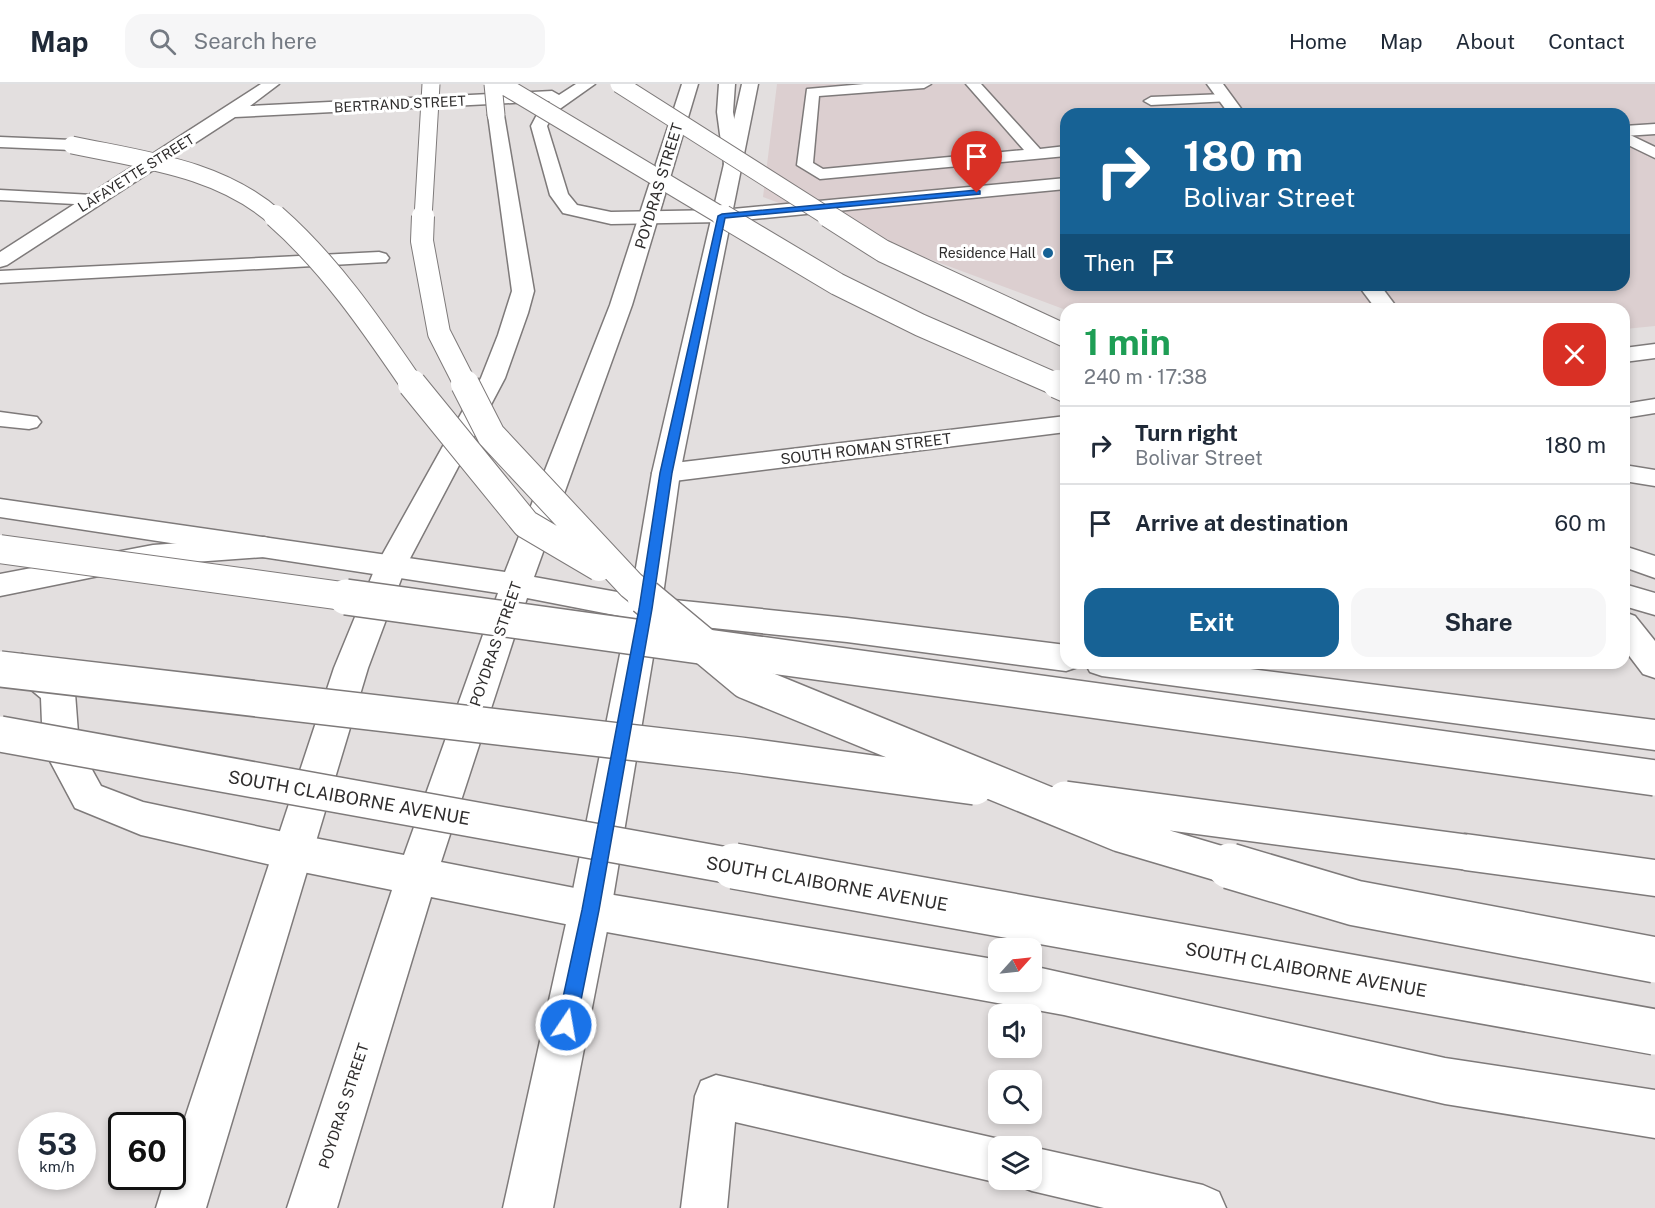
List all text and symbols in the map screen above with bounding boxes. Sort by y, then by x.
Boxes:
search box [125,14,545,68]
text: Map [30,25,89,58]
icon: search [146,25,179,58]
text: Search here [194,28,317,54]
text: Home [1289,29,1347,54]
text: Map [1380,29,1423,54]
text: About [1456,29,1515,54]
text: Contact [1548,29,1625,54]
street label: BERTRAND STREET [334,93,466,115]
street label: POYDRAS STREET [631,121,686,251]
street label: LAFAYETTE STREET [75,131,197,215]
pin [951,131,1002,193]
text: 180 m [1183,131,1303,180]
icon: right [1084,132,1162,210]
icon: arrive [960,140,993,173]
text: Bolivar Street [1183,181,1355,213]
place label: Residence Hall [938,245,1036,261]
marker: Residence Hall [1041,246,1055,260]
icon: arrive [1147,246,1180,279]
text: Then [1084,250,1135,276]
text: 1 min [1084,321,1171,363]
button: close [1543,323,1606,386]
text: 240 m · 17:38 [1084,365,1207,389]
text: Turn right [1135,420,1238,446]
icon: right [1084,429,1117,462]
street label: SOUTH ROMAN STREET [780,430,952,467]
text: 180 m [1545,432,1606,458]
text: Bolivar Street [1135,446,1263,470]
icon: arrive [1084,507,1117,540]
text: Arrive at destination [1135,510,1348,536]
text: 60 m [1555,510,1606,536]
street label: POYDRAS STREET [466,579,525,708]
button: Exit [1084,588,1339,657]
button: Share [1351,588,1606,657]
street label: SOUTH CLAIBORNE AVENUE [227,766,472,829]
street label: SOUTH CLAIBORNE AVENUE [705,852,950,915]
north arrow [988,938,1042,992]
map controls [988,938,1042,1190]
street label: SOUTH CLAIBORNE AVENUE [1184,938,1429,1001]
position arrow [534,993,598,1057]
button: sound [988,1004,1042,1058]
street label: POYDRAS STREET [315,1041,372,1171]
button: search [988,1070,1042,1124]
speed limit sign: 60 [108,1112,186,1190]
text: 53 [37,1126,77,1162]
button: layers [988,1136,1042,1190]
text: km/h [39,1158,75,1175]

